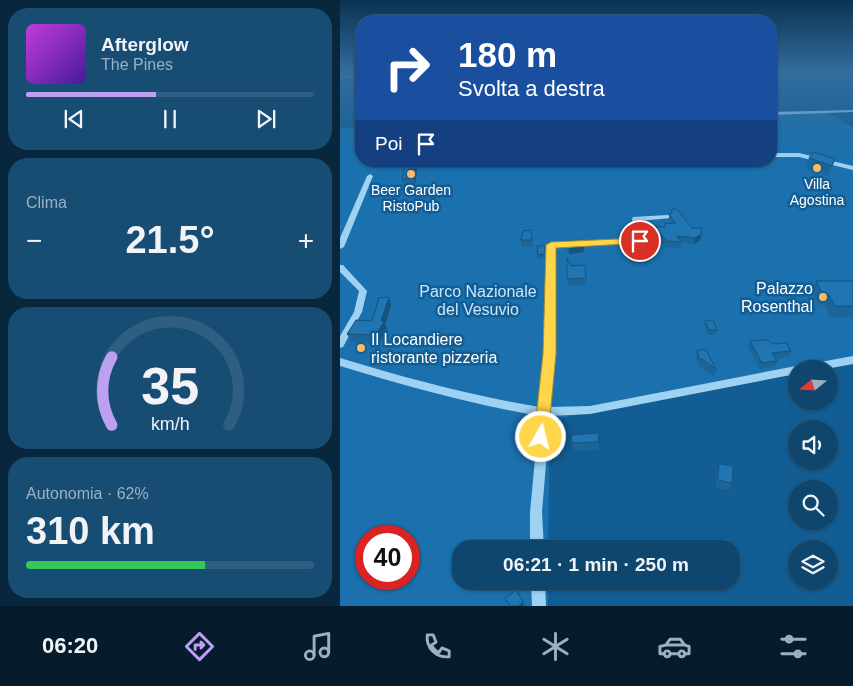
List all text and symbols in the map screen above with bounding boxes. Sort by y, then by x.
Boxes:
text: Afterglow [101,34,189,55]
icon: right [375,35,440,100]
text: 180 m [458,35,557,74]
text: The Pines [101,56,173,73]
text: Svolta a destra [458,76,605,101]
icon: previous [60,105,88,133]
icon: pause [156,105,184,133]
icon: next [252,105,280,133]
icon: arrive [412,130,440,158]
text: Poi [375,133,402,154]
marker: Villa Agostina [811,162,823,174]
marker: Beer Garden RistoPub [405,168,417,180]
place label: Villa Agostina [790,176,844,208]
place label: Beer Garden RistoPub [371,182,451,214]
text: Clima [26,194,67,211]
text: 21.5° [125,219,215,261]
pin [619,220,661,262]
text: − [26,225,42,256]
text: + [298,225,314,256]
icon: arrive [626,227,654,255]
place label: Palazzo Rosenthal [741,280,813,315]
park label: Parco Nazionale del Vesuvio [419,283,537,318]
marker: Palazzo Rosenthal [817,291,829,303]
place label: Il Locandiere ristorante pizzeria [371,331,497,366]
marker: Il Locandiere ristorante pizzeria [355,342,367,354]
text: 35 [141,357,199,415]
north arrow [788,360,838,410]
map controls [788,360,838,590]
position arrow [514,410,566,462]
text: km/h [151,414,189,434]
button: sound [788,420,838,470]
button: search [788,480,838,530]
text: Autonomia · 62% [26,485,149,502]
text: 310 km [26,510,155,552]
speed limit sign: 40 [355,525,420,590]
button: layers [788,540,838,590]
text: 06:21 · 1 min · 250 m [503,554,689,575]
icon: directions [182,629,217,664]
icon: music [301,629,336,664]
icon: phone [420,629,455,664]
icon: climate [538,629,573,664]
icon: car [657,629,692,664]
icon: filters [776,629,811,664]
text: 06:20 [42,633,98,658]

